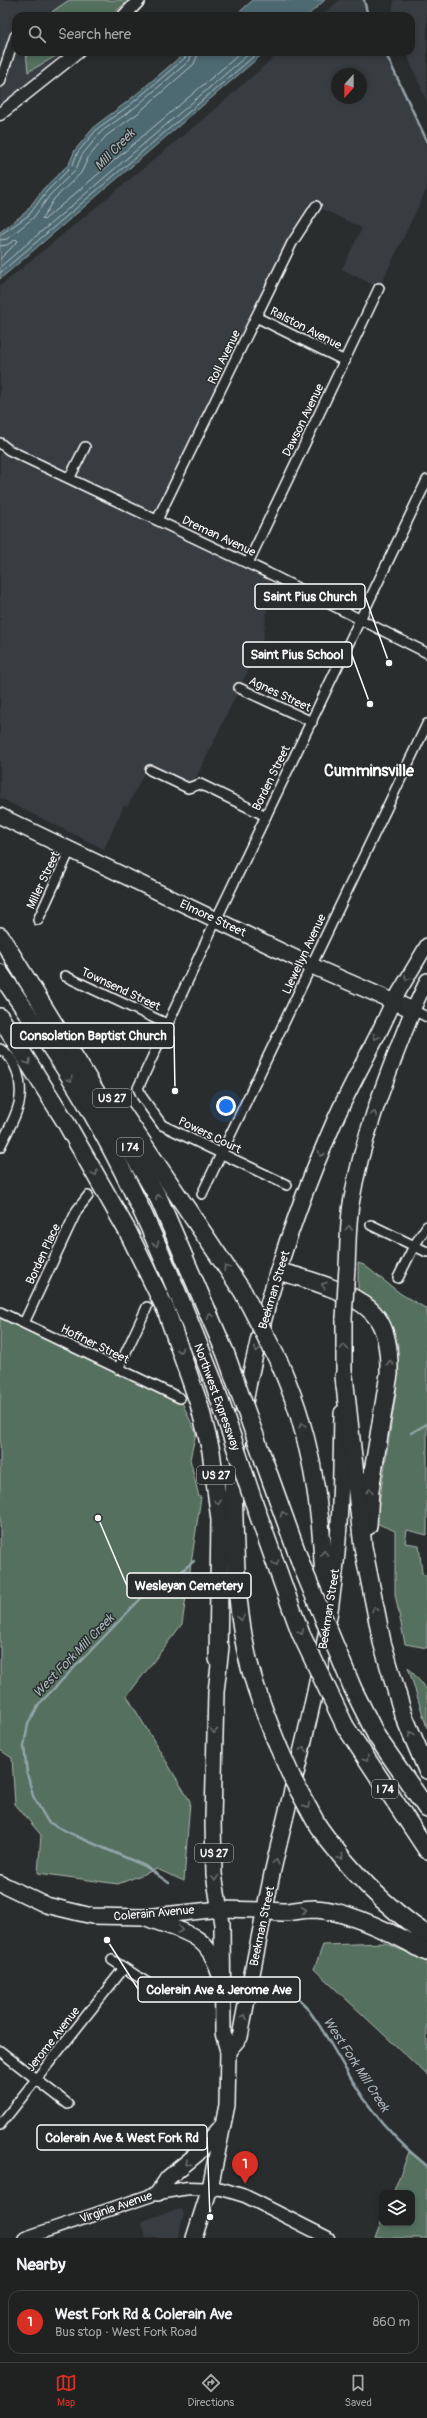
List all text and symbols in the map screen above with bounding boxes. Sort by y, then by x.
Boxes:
search box [12,12,415,56]
icon: search [26,23,48,45]
text: Search here [58,25,131,44]
north arrow [331,68,367,104]
water label: Mill Creek [91,125,139,174]
street label: Ralston Avenue [268,304,344,353]
street label: Roll Avenue [205,328,244,387]
street label: Dawson Avenue [279,381,328,459]
street label: Dreman Avenue [180,513,258,560]
callout: Saint Pius Church [255,584,365,609]
text: Saint Pius Church [263,589,357,605]
callout: Saint Pius School [243,642,352,667]
text: Saint Pius School [250,647,344,663]
street label: Agnes Street [246,673,313,715]
street label: Borden Street [249,743,294,813]
district label: Cumminsville [324,761,415,781]
street label: Miller Street [24,849,63,911]
street label: Elmore Street [177,897,248,940]
street label: Llewellyn Avenue [279,912,330,997]
street label: Townsend Street [79,964,163,1014]
one-way arrow [404,974,411,981]
callout: Consolation Baptist Church [11,1023,174,1048]
text: Consolation Baptist Church [19,1028,167,1044]
one-way arrow [374,1033,381,1040]
one-way arrow [23,1058,31,1065]
one-way arrow [66,1075,73,1082]
road number: US 27 [93,1089,131,1107]
your location [216,1096,236,1116]
one-way arrow [369,1110,378,1117]
street label: Powers Court [176,1114,244,1157]
road number: I 74 [117,1138,143,1156]
one-way arrow [317,1151,325,1158]
one-way arrow [90,1169,97,1177]
one-way arrow [155,1194,162,1201]
street label: Borden Place [23,1221,64,1287]
one-way arrow [344,1225,353,1231]
one-way arrow [151,1241,159,1248]
street label: Beekman Street [255,1249,294,1331]
one-way arrow [223,1265,231,1272]
one-way arrow [320,1282,327,1290]
one-way arrow [206,1313,214,1320]
street label: Hoffner Street [58,1321,131,1367]
street label: Northwest Expressway [190,1342,243,1453]
one-way arrow [340,1344,348,1350]
one-way arrow [175,1346,184,1353]
one-way arrow [253,1346,262,1353]
one-way arrow [385,1360,394,1366]
one-way arrow [298,1422,307,1429]
road number: US 27 [197,1466,235,1484]
one-way arrow [365,1488,374,1494]
one-way arrow [213,1499,222,1505]
one-way arrow [279,1510,287,1517]
one-way arrow [319,1550,328,1556]
one-way arrow [271,1560,280,1567]
street label: Beekman Street [316,1568,343,1650]
callout: Wesleyan Cemetery [127,1573,251,1598]
text: Wesleyan Cemetery [135,1578,244,1594]
one-way arrow [372,1606,380,1612]
water label: West Fork Mill Creek [30,1610,119,1701]
one-way arrow [236,1615,245,1621]
one-way arrow [296,1628,304,1636]
one-way arrow [210,1728,219,1734]
one-way arrow [408,1731,416,1738]
one-way arrow [299,1746,307,1752]
one-way arrow [361,1755,369,1762]
road number: I 74 [372,1780,398,1798]
one-way arrow [303,1802,310,1809]
road number: US 27 [195,1844,233,1862]
one-way arrow [337,1853,344,1860]
one-way arrow [271,1859,280,1866]
one-way arrow [210,1874,219,1881]
street label: Beekman Street [247,1885,278,1967]
street label: Colerain Avenue [113,1902,195,1924]
one-way arrow [301,1906,308,1915]
one-way arrow [177,1925,183,1933]
callout: Colerain Ave & Jerome Ave [138,1977,300,2002]
text: Colerain Ave & Jerome Ave [146,1982,292,1998]
street label: Jerome Avenue [24,2004,83,2075]
one-way arrow [239,2014,248,2020]
water label: West Fork Mill Creek [320,2014,394,2116]
callout: Colerain Ave & West Fork Rd [37,2125,207,2150]
text: Colerain Ave & West Fork Rd [45,2130,199,2146]
pin: 1 [232,2151,258,2184]
one-way arrow [185,2158,193,2166]
street label: Virginia Avenue [78,2188,154,2227]
map controls [379,2190,415,2226]
button: layers [379,2190,415,2226]
text: Nearby [16,2254,65,2275]
text: West Fork Rd & Colerain Ave [55,2305,232,2324]
text: 1 [27,2314,33,2330]
text: 860 m [373,2314,410,2330]
text: Bus stop · West Fork Road [55,2324,197,2340]
tab: Map [55,2372,77,2409]
tab: Directions [187,2372,234,2409]
tab: Saved [345,2372,372,2409]

